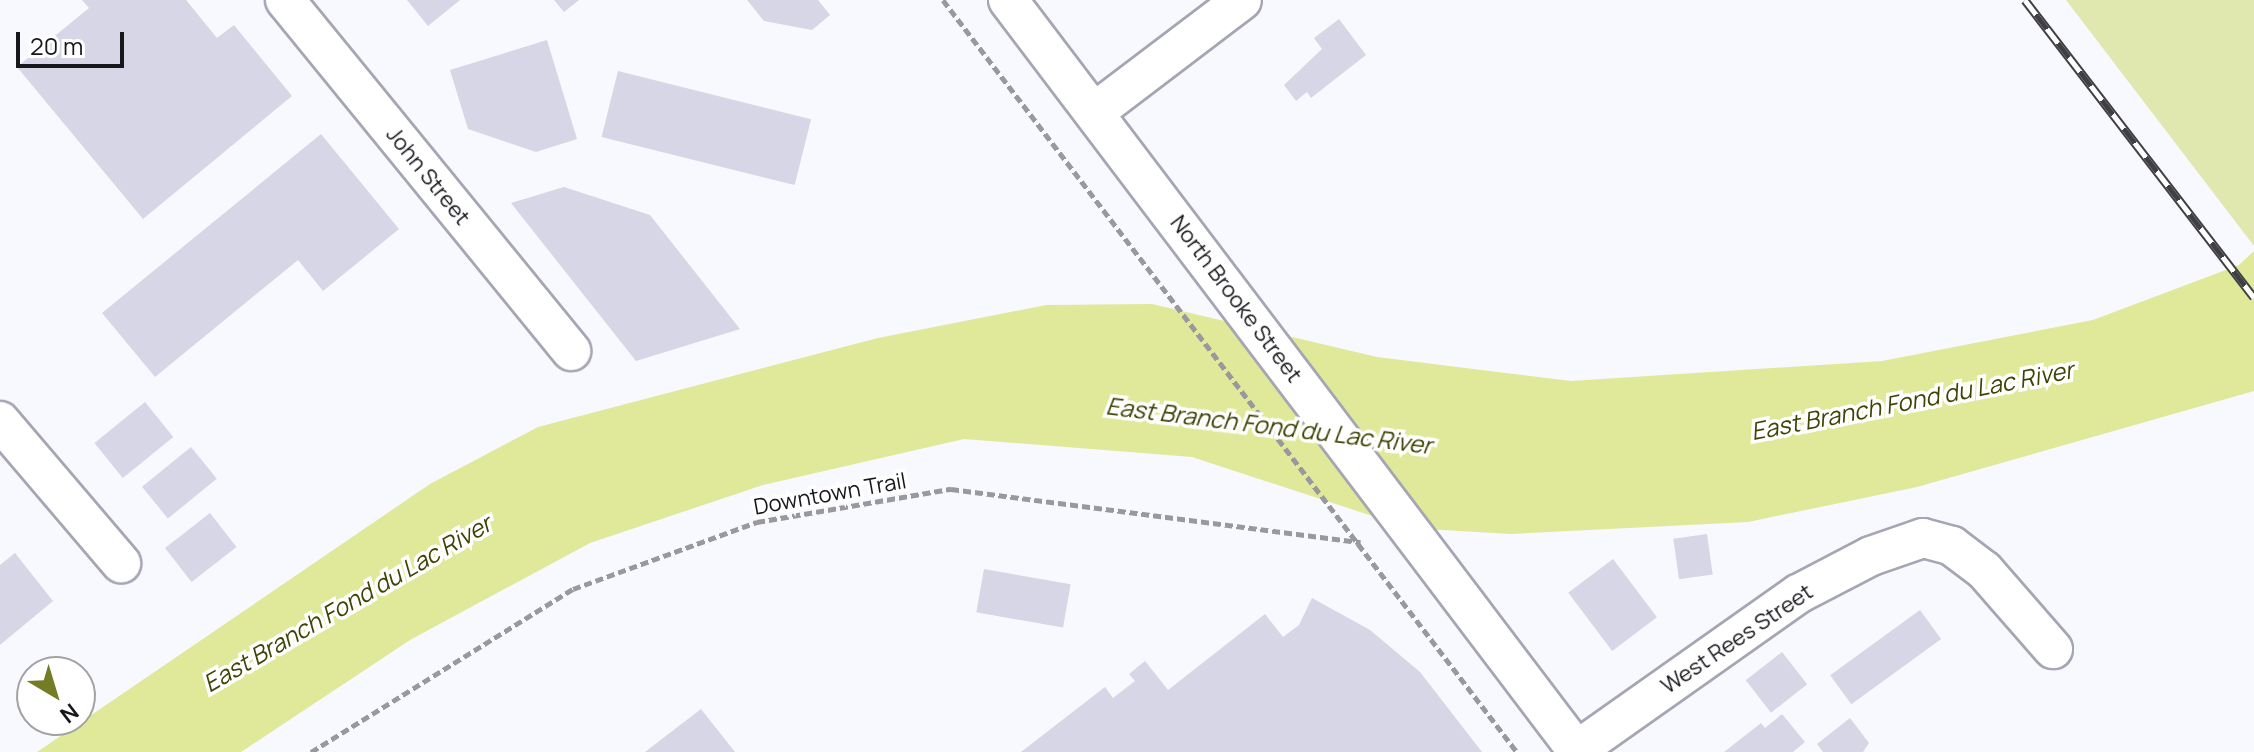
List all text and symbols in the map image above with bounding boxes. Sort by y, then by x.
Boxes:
scale bar [20,16,128,66]
text: 20 m [30,29,83,62]
street label: John Street [380,122,476,230]
street label: North Brooke Street [1165,210,1307,388]
water label: East Branch Fond du Lac River [1748,355,2076,445]
water label: East Branch Fond du Lac River [1104,391,1434,459]
street label: Downtown Trail [752,468,908,520]
water label: East Branch Fond du Lac River [198,509,496,697]
street label: West Rees Street [1656,579,1818,699]
north arrow [16,656,96,736]
text: N [54,697,85,730]

